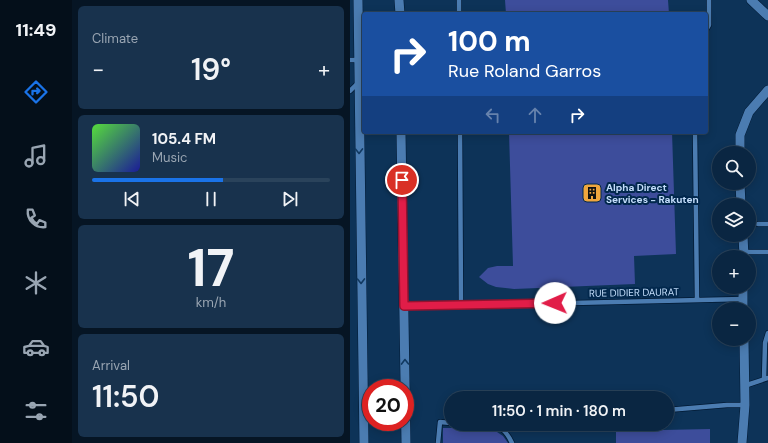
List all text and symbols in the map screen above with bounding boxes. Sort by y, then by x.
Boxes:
text: 11:49 [16,18,56,42]
text: 100 m [448,23,531,60]
icon: right [382,28,434,80]
text: Climate [92,30,138,47]
text: 19° [191,50,231,89]
text: − [92,55,104,84]
text: + [318,55,330,84]
text: Rue Roland Garros [448,59,601,83]
icon: directions [22,78,50,106]
icon: left [482,104,504,126]
icon: ahead [524,104,546,126]
icon: right [566,104,588,126]
text: 105.4 FM [152,129,216,149]
icon: music [22,142,50,170]
map controls [712,146,756,346]
button: search [712,146,756,190]
one-way arrow [355,148,363,154]
text: Music [152,149,187,166]
pin [385,163,419,197]
icon: arrive [391,169,413,191]
place label: Alpha Direct Services - Rakuten [606,181,699,206]
building icon: Alpha Direct Services - Rakuten [581,182,603,204]
icon: previous [121,188,143,210]
icon: pause [200,188,222,210]
icon: next [279,188,301,210]
button: layers [712,198,756,242]
icon: phone [22,205,50,233]
text: 17 [188,234,234,302]
button: + [712,250,756,294]
icon: climate [22,269,50,297]
one-way arrow [357,278,365,284]
position arrow [534,282,576,324]
street label: RUE DIDIER DAURAT [589,285,680,300]
text: km/h [196,294,226,311]
button: − [712,302,756,346]
icon: car [22,333,50,361]
text: Arrival [92,357,130,374]
one-way arrow [401,359,409,365]
text: 11:50 [92,377,160,416]
speed limit sign: 20 [362,379,414,431]
icon: filters [22,397,50,425]
text: 11:50 · 1 min · 180 m [492,401,626,421]

